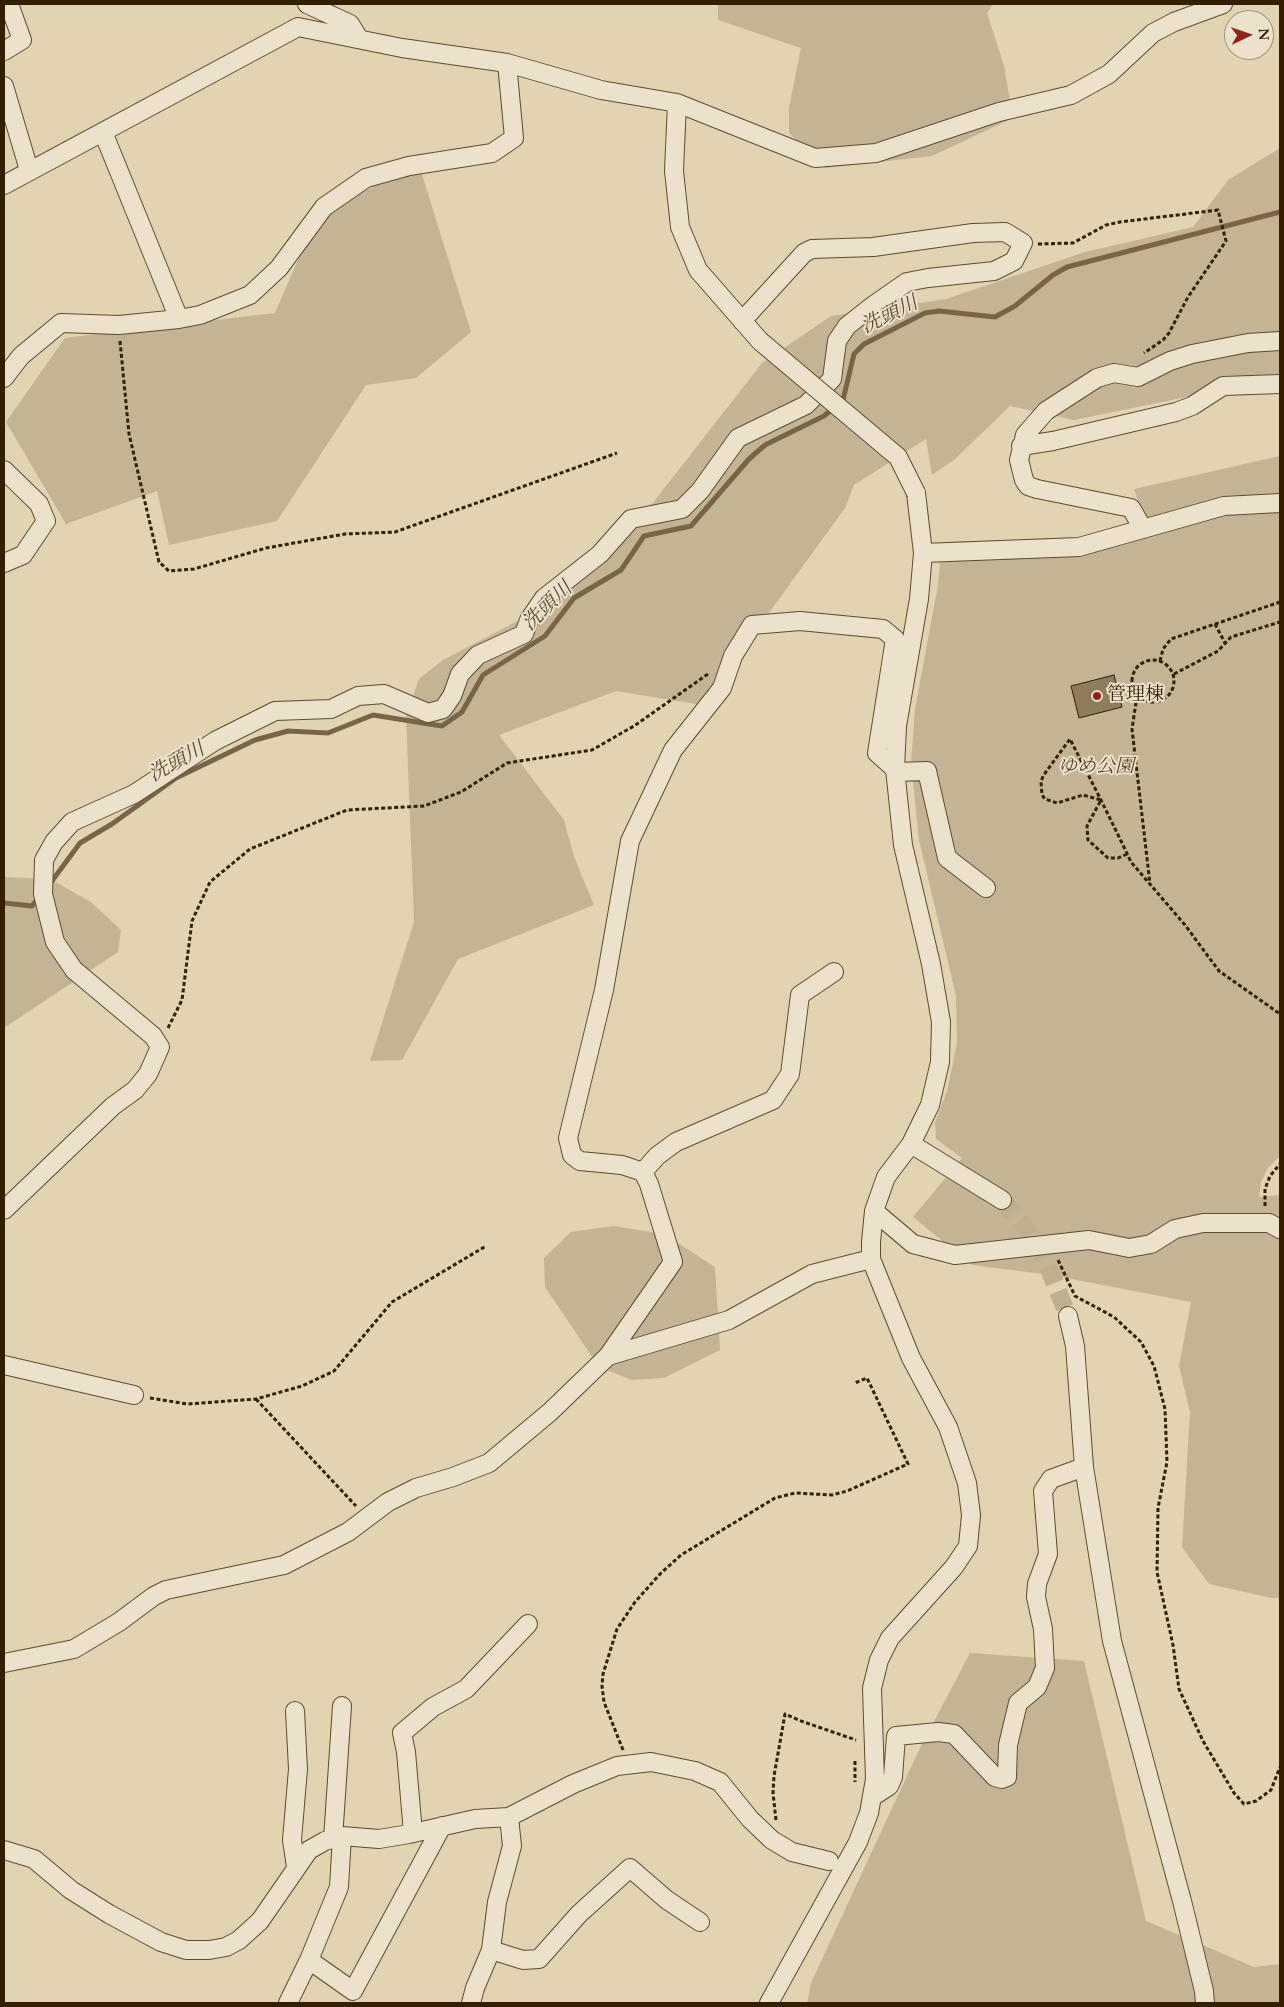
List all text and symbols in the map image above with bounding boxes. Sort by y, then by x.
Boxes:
north arrow [1224,10,1274,60]
text: N [1254,28,1273,41]
water label: 洗頭川 [858,292,922,340]
water label: 洗頭川 [518,578,578,636]
place label: 管理棟 [1107,685,1164,707]
marker: 管理棟 [1091,690,1103,702]
water label: 洗頭川 [145,738,209,788]
park label: ゆめ公園 [1058,757,1134,779]

